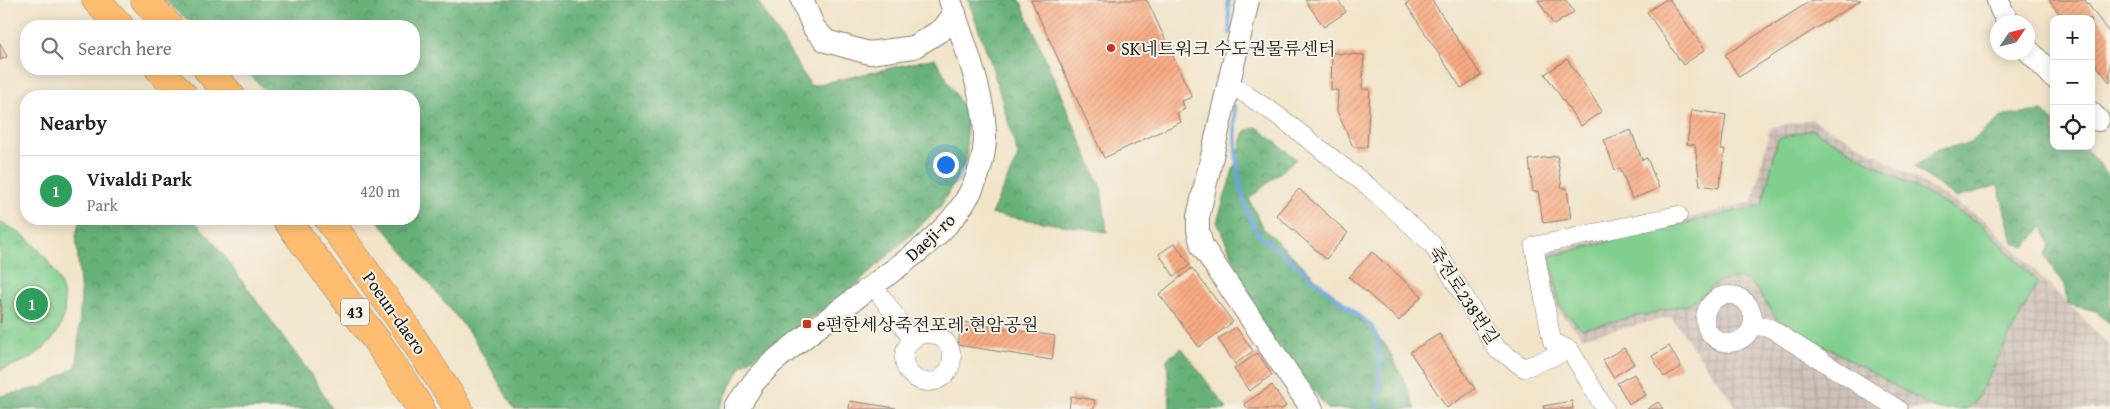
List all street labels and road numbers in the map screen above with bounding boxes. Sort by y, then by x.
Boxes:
street label: Daeji-ro [899,207,961,267]
street label: 죽전로238번길 [1422,240,1506,350]
street label: Poeun-daero [356,266,434,360]
road number: 43 [341,298,369,326]

